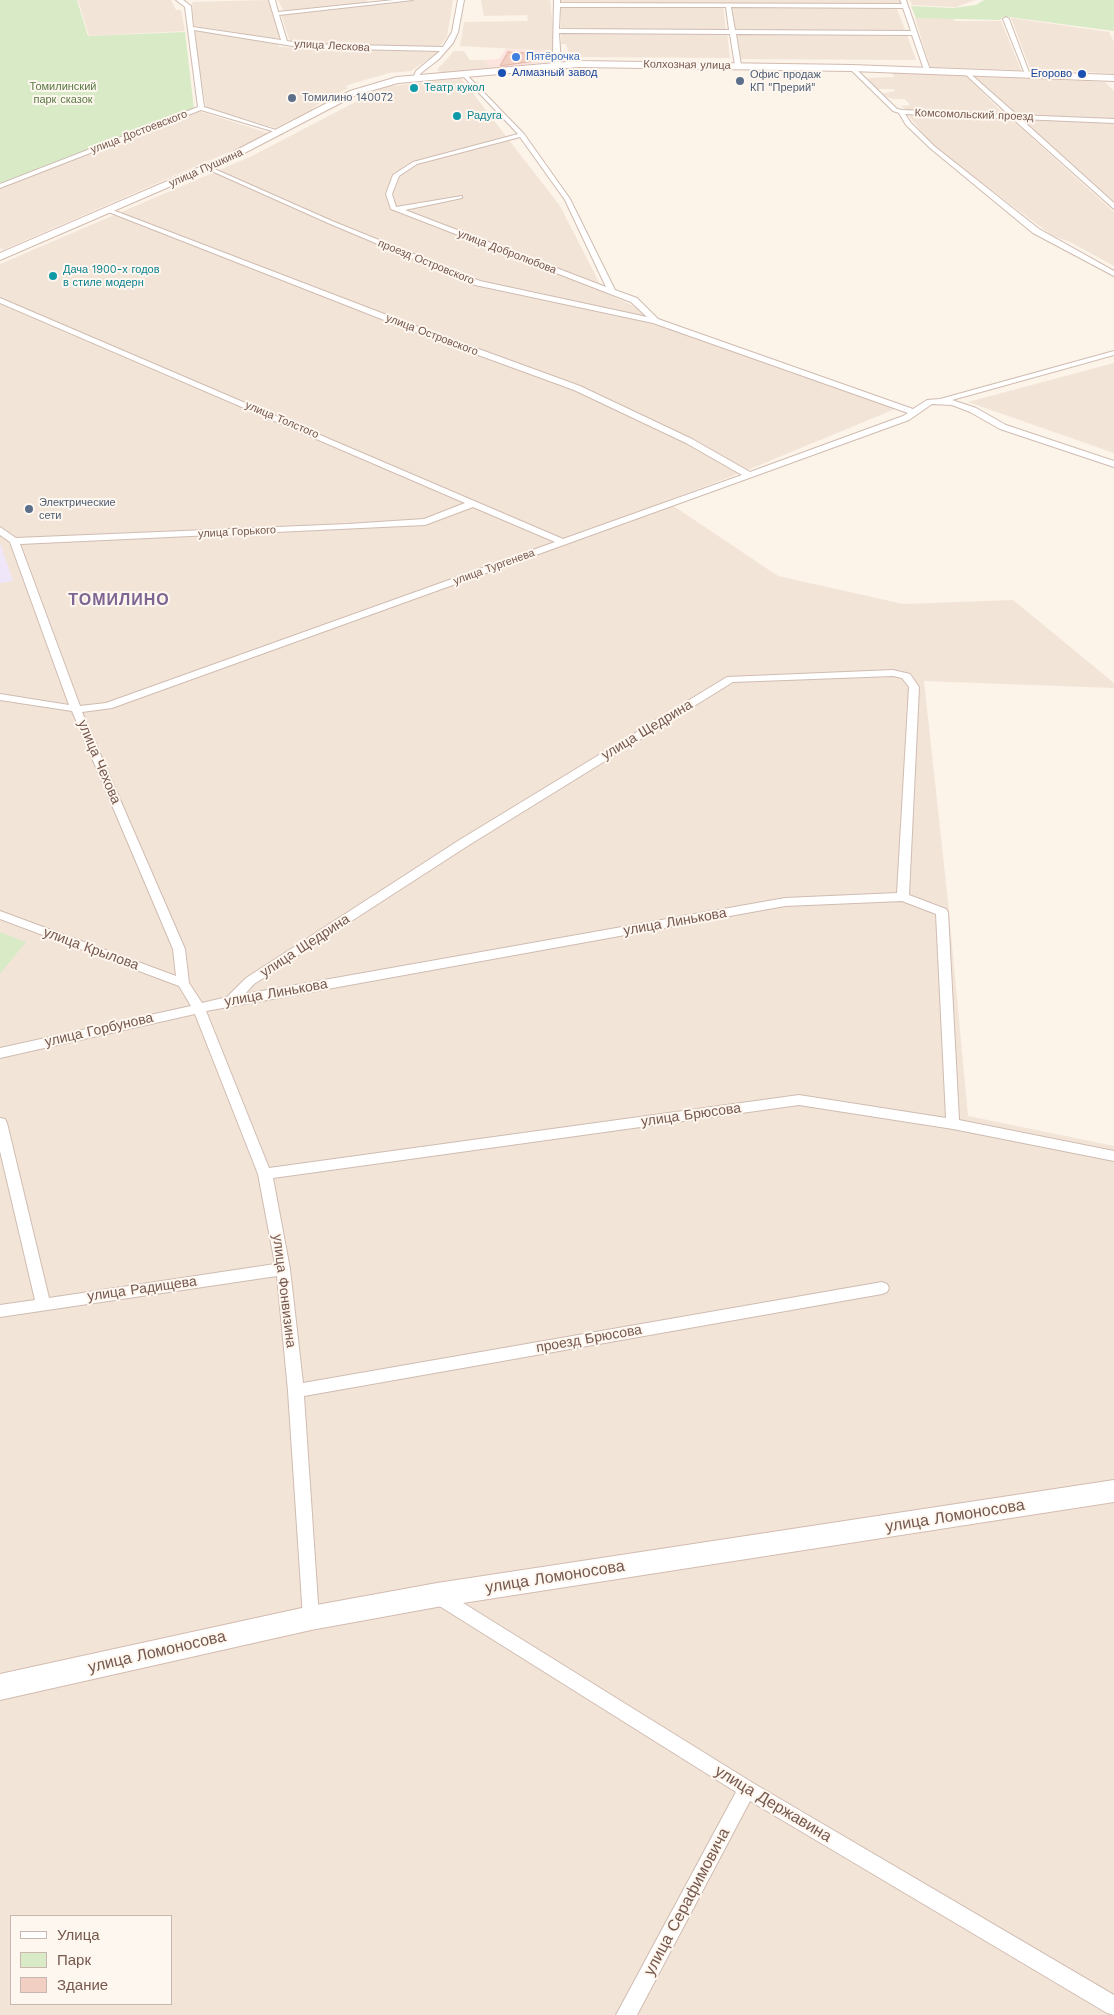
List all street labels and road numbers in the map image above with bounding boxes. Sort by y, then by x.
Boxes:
street label: улица Лескова [294,37,370,55]
street label: Колхозная улица [643,58,731,72]
street label: Комсомольский проезд [914,106,1034,124]
street label: улица Достоевского [89,107,189,157]
street label: улица Пушкина [167,146,245,190]
street label: улица Добролюбова [456,227,558,277]
street label: проезд Островского [376,237,476,287]
street label: улица Островского [384,311,480,359]
street label: улица Толстого [243,399,321,441]
street label: улица Горького [198,523,276,541]
street label: улица Тургенева [452,546,536,588]
street label: улица Щедрина [598,696,696,764]
street label: улица Чехова [74,717,124,807]
street label: улица Линькова [622,905,728,939]
street label: улица Щедрина [257,911,353,981]
street label: улица Крылова [41,924,141,974]
street label: улица Линькова [223,976,329,1010]
street label: улица Горбунова [43,1009,155,1051]
street label: улица Брюсова [640,1100,742,1130]
street label: улица Фонвизина [269,1233,299,1349]
street label: улица Радищева [86,1273,198,1305]
street label: проезд Брюсова [535,1321,643,1357]
street label: улица Ломоносова [884,1496,1026,1536]
street label: улица Ломоносова [484,1557,626,1597]
street label: улица Ломоносова [86,1627,228,1677]
street label: улица Державина [711,1762,835,1846]
street label: улица Серафимовича [640,1825,734,1979]

